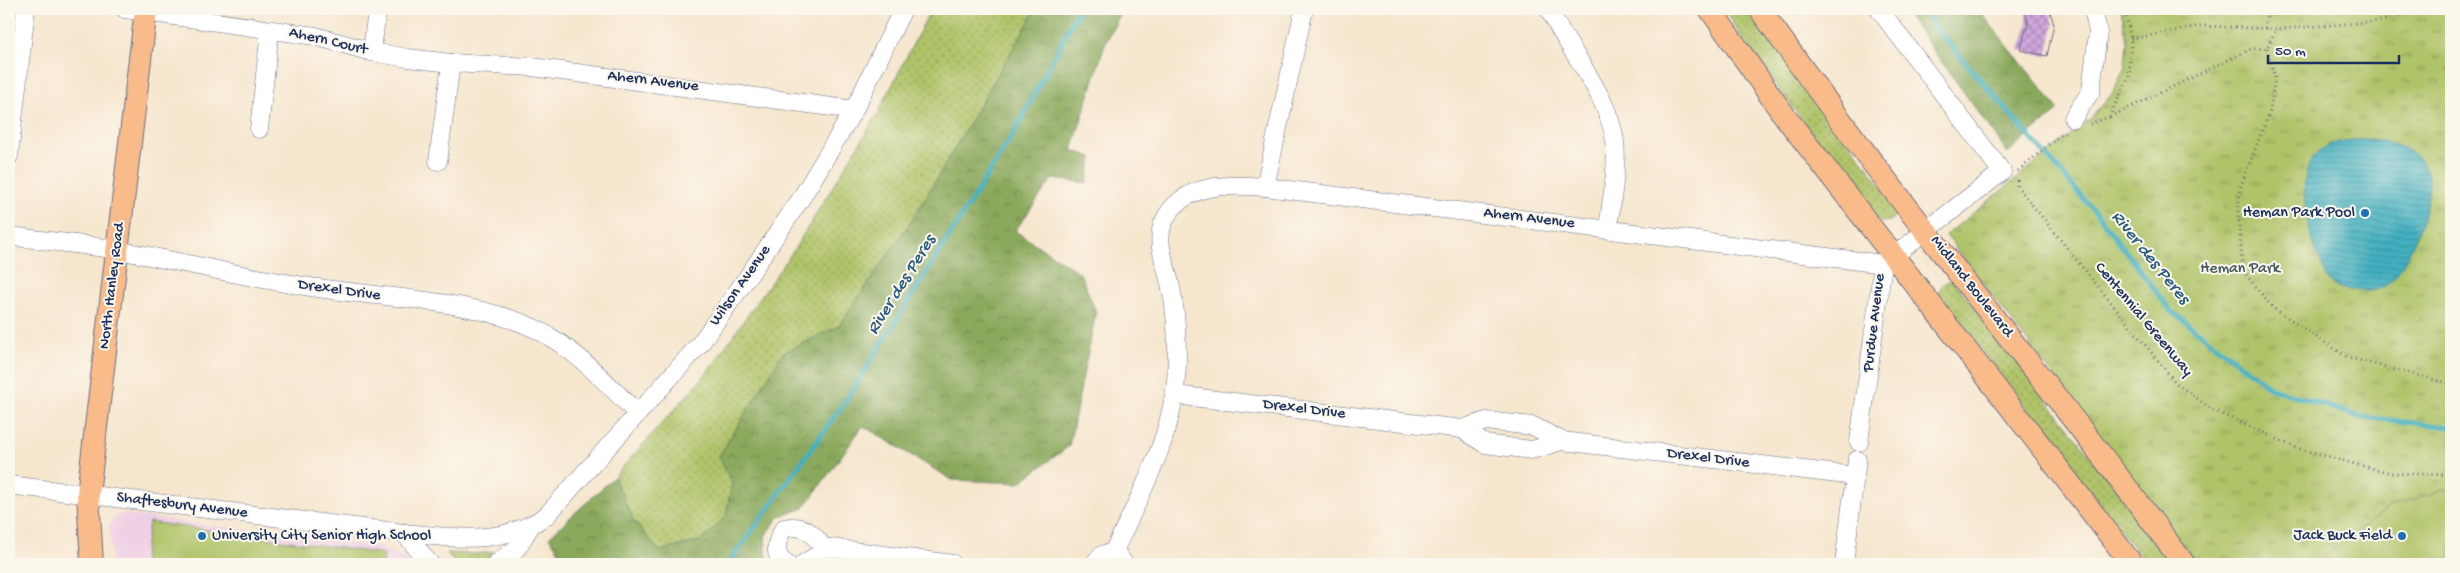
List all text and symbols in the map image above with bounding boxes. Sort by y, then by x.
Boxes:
street label: Ahern Court [287,24,371,61]
scale bar [2268,32,2399,64]
text: 50 m [2275,43,2306,61]
street label: Ahern Avenue [606,67,700,97]
street label: Ahern Avenue [1482,204,1576,234]
place label: Heman Park Pool [2243,204,2355,223]
water label: River des Peres [2106,207,2195,311]
marker: Heman Park Pool [2359,207,2371,219]
street label: North Hanley Road [96,220,130,350]
water label: River des Peres [863,229,942,339]
street label: Midland Boulevard [1925,232,2018,343]
street label: Wilson Avenue [706,241,776,330]
street label: Centennial Greenway [2090,259,2196,381]
park label: Heman Park [2200,260,2282,279]
street label: Purdue Avenue [1859,272,1891,374]
street label: Drexel Drive [295,276,382,306]
street label: Drexel Drive [1261,395,1347,425]
street label: Drexel Drive [1665,444,1751,474]
street label: Shaftesbury Avenue [115,489,249,524]
place label: University City Senior High School [212,527,431,546]
place label: Jack Buck Field [2293,527,2394,546]
marker: University City Senior High School [196,530,208,542]
marker: Jack Buck Field [2396,530,2408,542]

